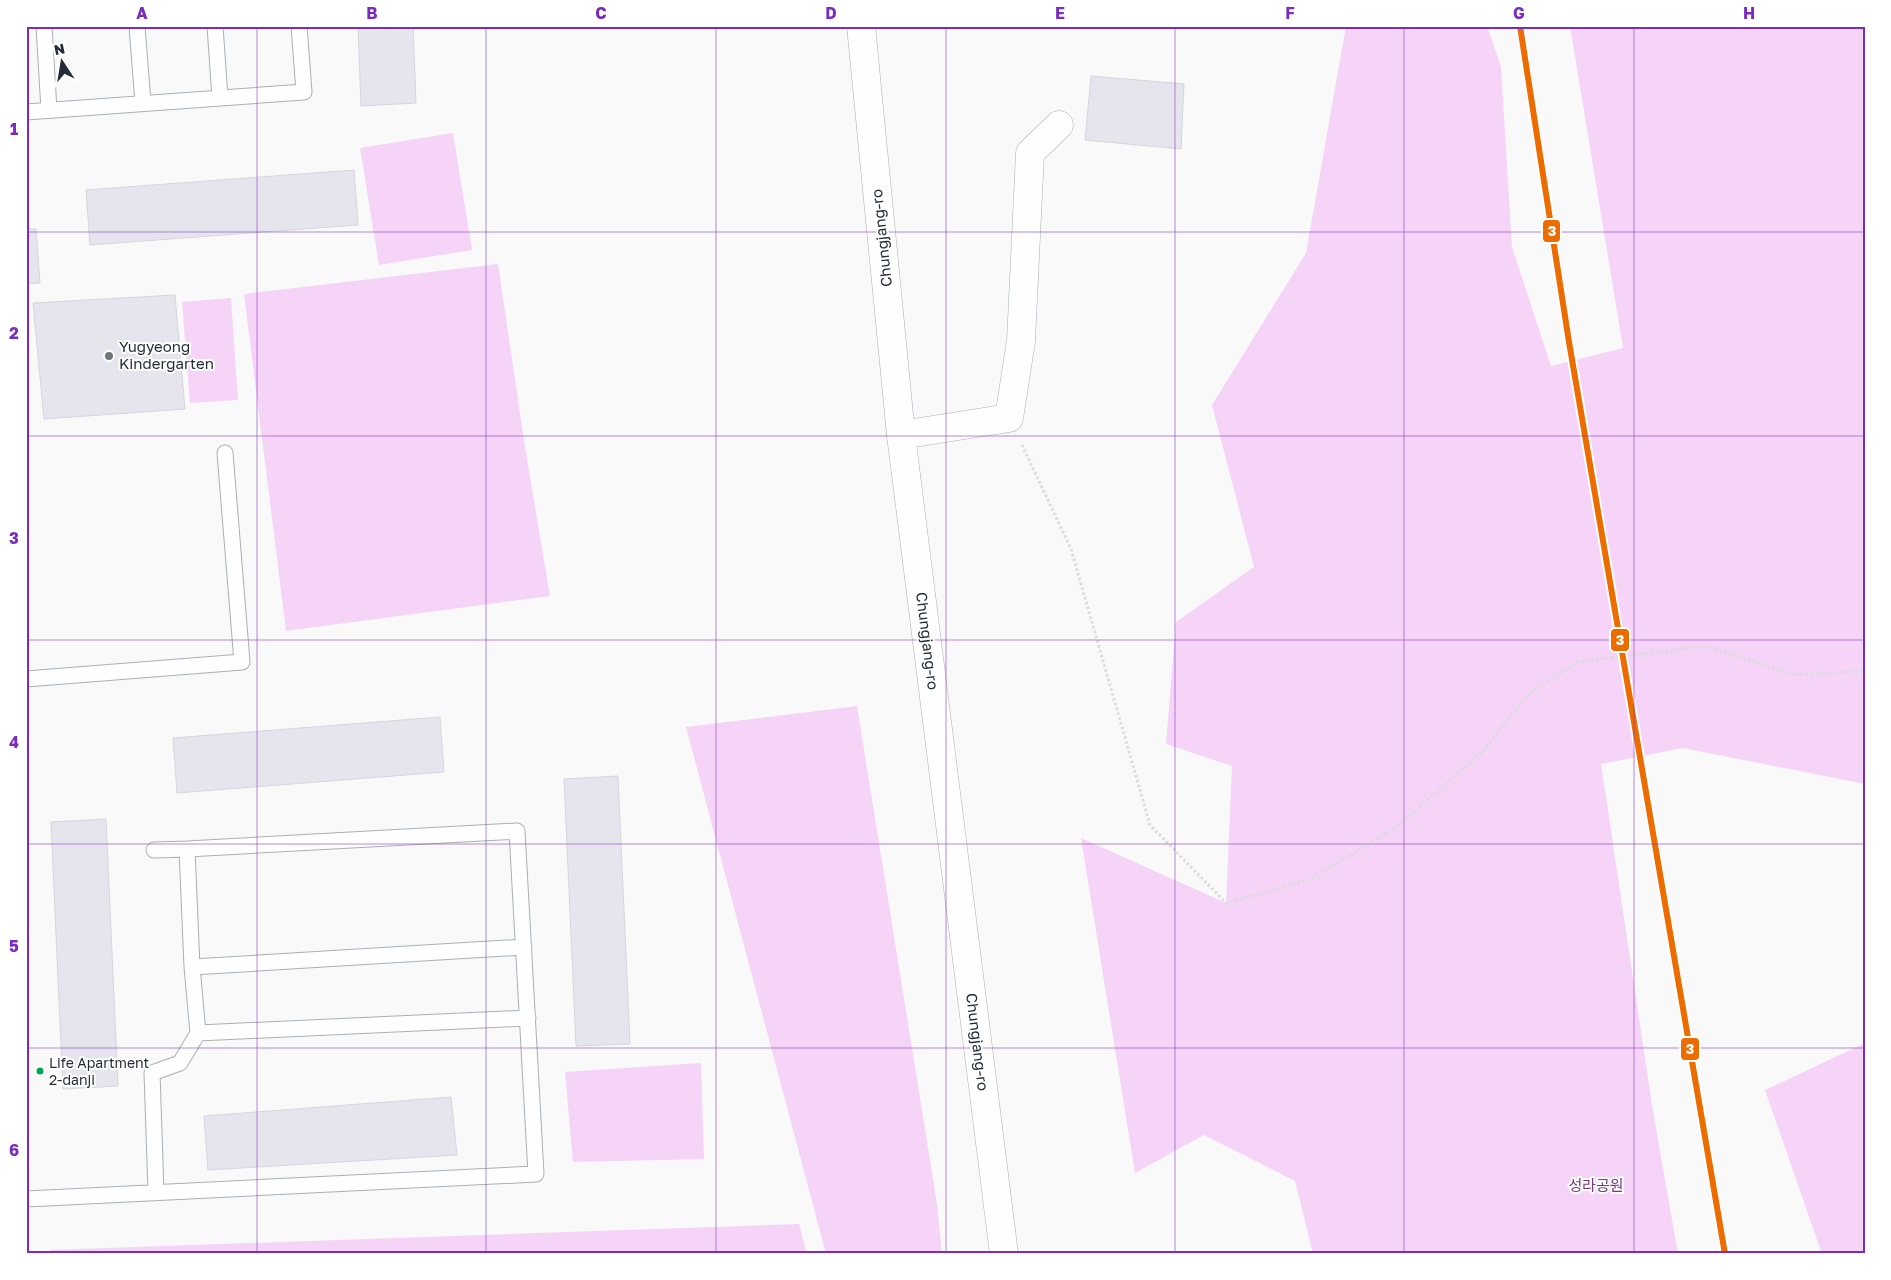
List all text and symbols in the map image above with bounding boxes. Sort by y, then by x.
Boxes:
text: A [136,3,148,23]
text: B [366,3,378,23]
text: C [595,3,607,23]
text: D [825,3,837,23]
text: E [1055,3,1065,23]
text: F [1285,3,1295,23]
text: G [1513,3,1525,23]
text: H [1743,3,1755,23]
north arrow [38,38,88,88]
text: N [52,39,66,58]
text: 1 [10,119,18,139]
street label: Chungjang-ro [867,188,895,288]
line badge: 3 [1542,219,1561,243]
text: 3 [1548,222,1556,239]
text: 2 [9,323,19,343]
place label: Yugyeong Kindergarten [119,337,214,372]
marker: Yugyeong Kindergarten [103,350,115,362]
text: 3 [9,528,19,548]
street label: Chungjang-ro [913,591,943,691]
line badge: 3 [1610,628,1630,652]
text: 3 [1616,631,1624,648]
text: 4 [9,732,19,752]
text: 5 [9,936,19,956]
street label: Chungjang-ro [963,992,993,1092]
line badge: 3 [1680,1037,1700,1061]
text: 3 [1686,1040,1694,1057]
place label: Life Apartment 2-danji [49,1054,149,1088]
marker: Life Apartment 2-danji [35,1066,45,1076]
text: 6 [9,1140,19,1160]
park label: 성라공원 [1568,1176,1624,1194]

